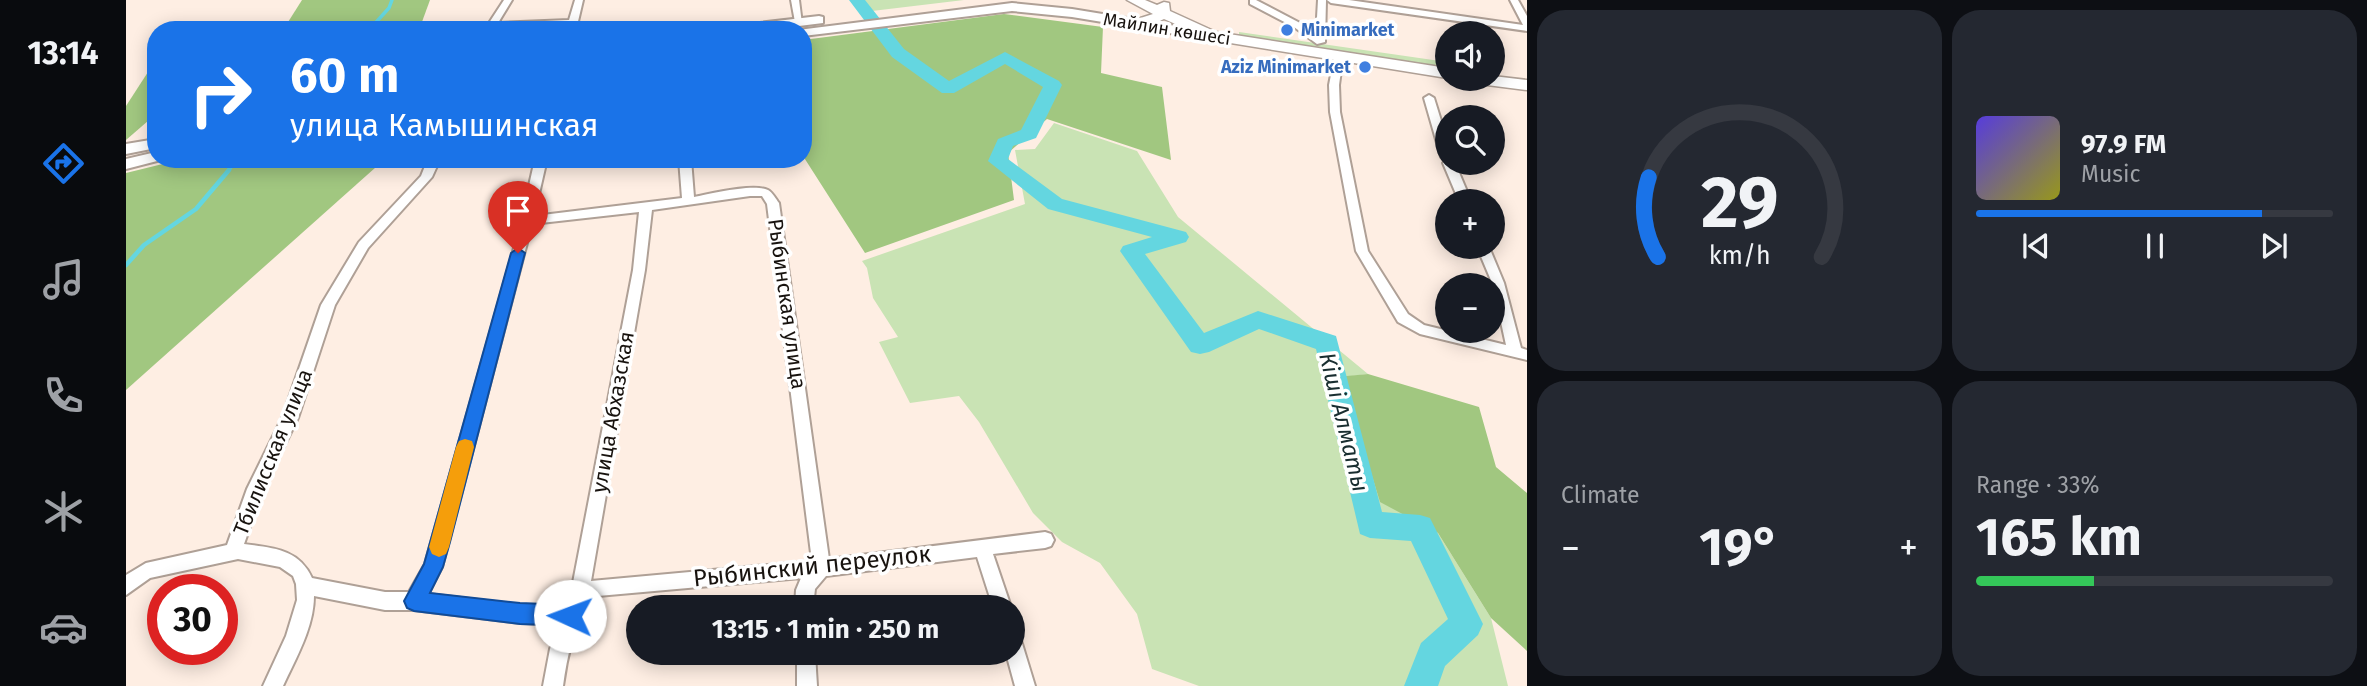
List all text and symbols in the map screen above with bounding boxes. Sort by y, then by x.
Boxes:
street label: Майлин көшесі [1102,8,1232,50]
place label: Minimarket [1301,19,1396,41]
map controls [1435,21,1505,343]
button: sound [1435,21,1505,91]
marker: Minimarket [1279,22,1295,38]
text: 13:14 [27,34,99,72]
text: 60 m [290,46,399,105]
icon: right [175,49,266,140]
place label: Aziz Minimarket [1220,56,1352,78]
marker: Aziz Minimarket [1357,59,1373,75]
button: search [1435,105,1505,175]
text: улица Камышинская [290,106,599,144]
text: 97.9 FM [2081,129,2166,160]
icon: directions [39,139,88,188]
text: 29 [1701,159,1778,246]
text: Music [2081,160,2141,188]
pin [488,181,548,253]
button: + [1435,189,1505,259]
icon: arrive [499,192,537,230]
street label: Рыбинская улица [762,217,812,391]
icon: previous [2017,227,2055,265]
icon: pause [2136,227,2174,265]
icon: next [2255,227,2293,265]
text: km/h [1709,241,1770,271]
icon: music [39,255,88,304]
button: − [1435,273,1505,343]
street label: улица Абхазская [586,329,640,495]
water label: Кіші Алматы [1313,349,1375,495]
street label: Тбилисская улица [228,365,318,539]
icon: phone [39,371,88,420]
text: Range · 33% [1976,471,2099,499]
text: Climate [1561,481,1640,509]
icon: climate [39,487,88,536]
text: 165 km [1976,506,2142,569]
text: 19° [1699,516,1780,579]
text: − [1561,525,1580,571]
text: + [1899,525,1918,571]
street label: Рыбинский переулок [692,540,933,592]
speed limit sign: 30 [147,574,238,665]
position arrow [533,579,607,653]
icon: car [39,603,88,652]
text: 13:15 · 1 min · 250 m [712,614,939,645]

